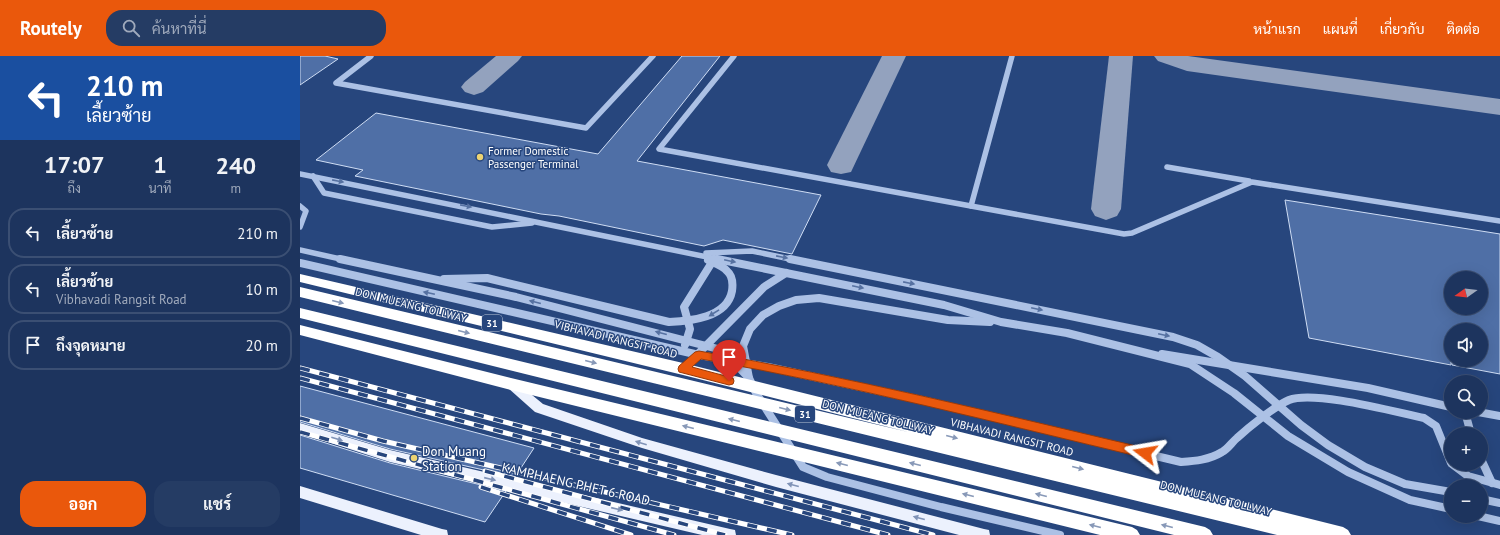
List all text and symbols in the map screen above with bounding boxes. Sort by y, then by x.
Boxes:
search box [106,10,386,46]
text: Routely [20,16,82,40]
icon: search [120,17,142,39]
text: ค้นหาที่นี่ [152,19,207,38]
text: หน้าแรก [1253,20,1301,38]
text: แผนที่ [1323,20,1358,38]
text: เกี่ยวกับ [1380,20,1424,38]
text: ติดต่อ [1446,20,1480,38]
text: 210 m [86,67,163,104]
icon: left [20,72,72,124]
text: เลี้ยวซ้าย [86,104,152,127]
place label: Former Domestic Passenger Terminal [488,144,579,171]
text: 17:07 [44,149,105,180]
text: 1 [153,149,167,180]
text: 240 [215,150,256,181]
marker: Former Domestic Passenger Terminal [475,152,485,162]
one-way arrow [332,179,344,185]
text: ถึง [67,180,81,197]
text: นาที [148,180,172,197]
text: m [231,180,241,197]
one-way arrow [460,204,472,210]
icon: left [22,222,44,244]
text: เลี้ยวซ้าย [56,224,113,243]
text: 210 m [237,224,278,243]
one-way arrow [776,255,788,261]
one-way arrow [724,259,736,265]
north arrow [1444,271,1488,315]
map controls [1444,271,1488,523]
text: เลี้ยวซ้าย [56,272,113,291]
icon: left [22,278,44,300]
text: 10 m [245,280,278,299]
one-way arrow [903,281,915,287]
street label: DON MUEANG TOLLWAY [354,284,469,326]
one-way arrow [851,284,864,290]
one-way arrow [422,290,435,296]
text: Vibhavadi Rangsit Road [56,291,187,308]
one-way arrow [332,299,344,305]
one-way arrow [529,299,541,305]
one-way arrow [1030,306,1043,312]
one-way arrow [709,309,719,317]
road number: 31 [482,315,502,331]
street label: VIBHAVADI RANGSIT ROAD [552,317,679,361]
button: sound [1444,323,1488,367]
one-way arrow [459,329,471,335]
one-way arrow [655,330,667,336]
one-way arrow [1158,332,1170,338]
icon: arrive [22,334,44,356]
text: ถึงจุดหมาย [56,336,126,355]
text: 20 m [245,336,278,355]
pin [712,340,746,381]
icon: arrive [718,346,740,368]
one-way arrow [585,360,597,366]
button: search [1444,375,1488,419]
street label: DON MUEANG TOLLWAY [821,396,936,438]
one-way arrow [779,406,791,412]
road number: 31 [795,406,815,422]
street label: VIBHAVADI RANGSIT ROAD [948,415,1075,459]
one-way arrow [728,416,740,422]
one-way arrow [682,424,694,430]
button: + [1444,427,1488,471]
position arrow [1124,432,1166,474]
one-way arrow [945,434,958,440]
one-way arrow [332,436,344,442]
one-way arrow [634,440,646,446]
place label: Don Muang Station [422,443,486,475]
marker: Don Muang Station [409,453,419,463]
street label: KAMPHAENG PHET 6 ROAD [500,459,652,509]
one-way arrow [836,461,848,467]
one-way arrow [909,461,921,467]
one-way arrow [1072,466,1084,472]
one-way arrow [484,477,496,483]
street label: DON MUEANG TOLLWAY [1159,477,1274,519]
button: − [1444,479,1488,523]
button: ออก [20,481,146,527]
button: แชร์ [154,481,280,527]
one-way arrow [787,482,799,488]
one-way arrow [1035,491,1047,497]
one-way arrow [962,492,974,498]
one-way arrow [610,506,623,512]
one-way arrow [913,515,925,521]
one-way arrow [1088,522,1101,528]
one-way arrow [1161,522,1174,528]

